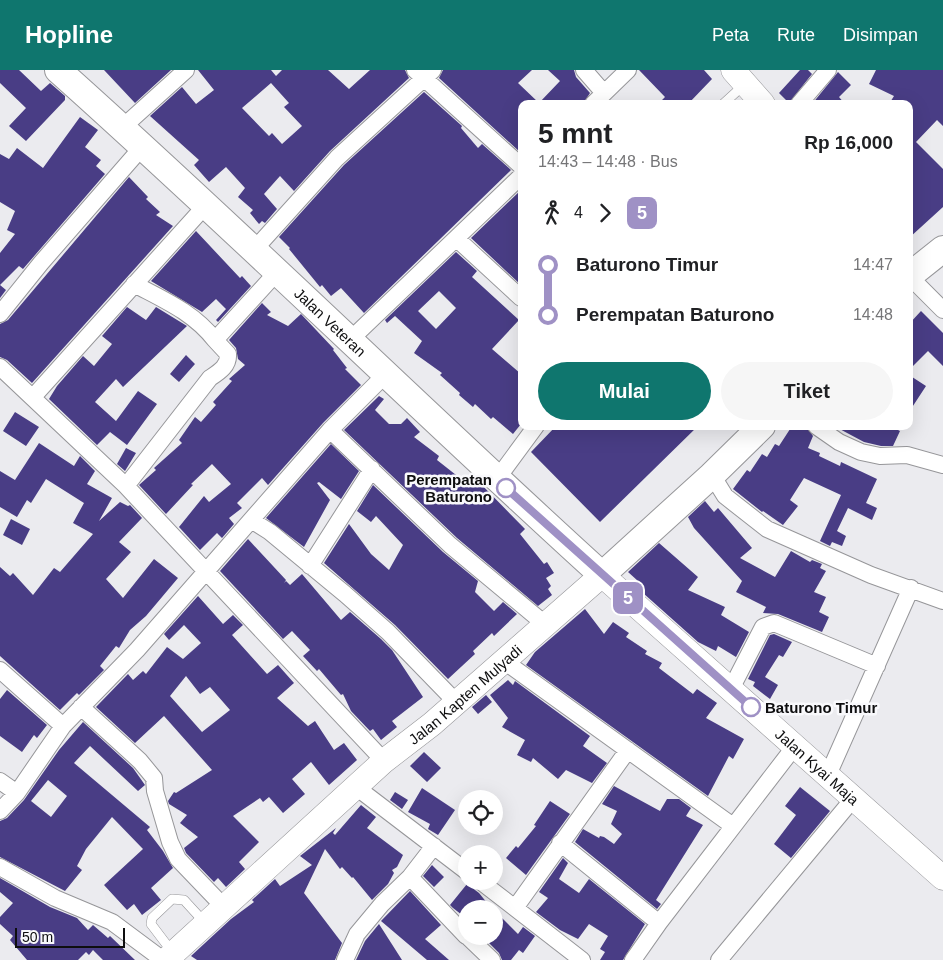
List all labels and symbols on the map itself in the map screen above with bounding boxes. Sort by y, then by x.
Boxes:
street label: Jalan Veteran [291,284,370,360]
place label: Perempatan Baturono [406,471,492,505]
marker: Perempatan Baturono [496,478,516,498]
line badge: 5 [612,582,644,614]
street label: Jalan Kapten Mulyadi [405,641,525,748]
marker: Baturono Timur [741,697,761,717]
place label: Baturono Timur [765,699,877,716]
street label: Jalan Kyai Maja [772,725,863,808]
scale bar [15,925,125,948]

